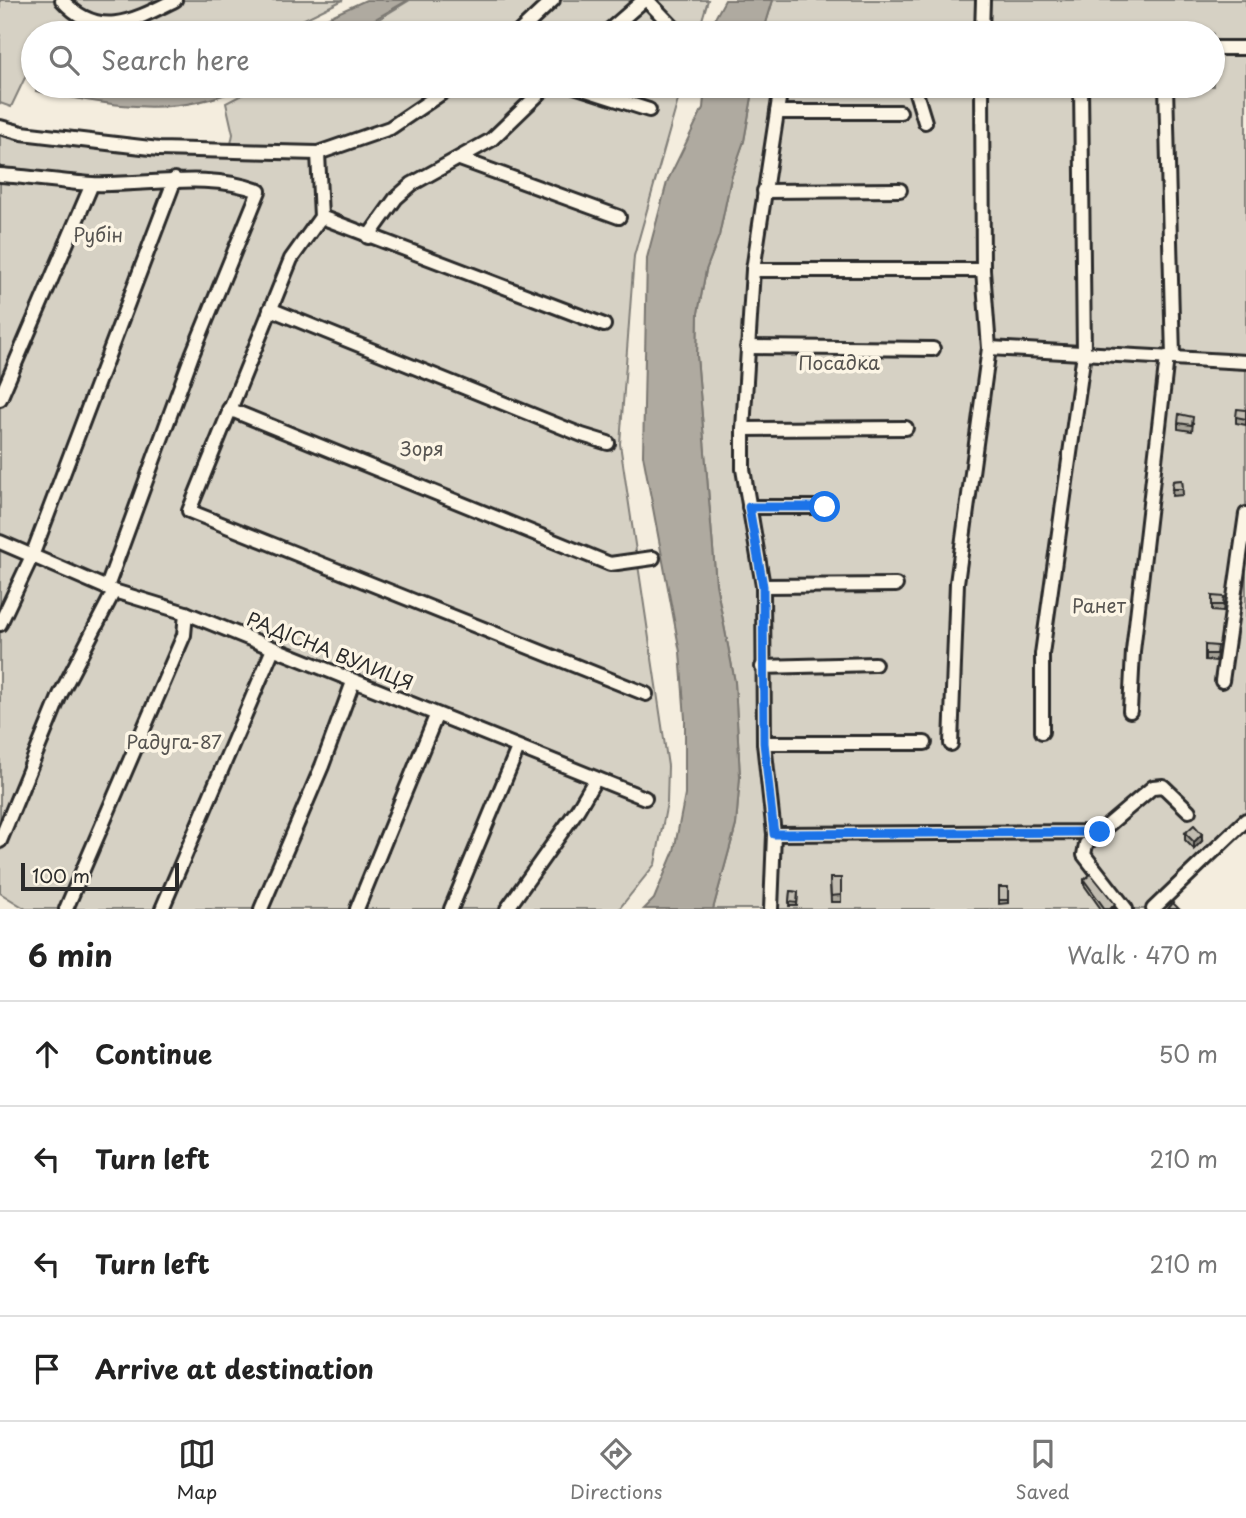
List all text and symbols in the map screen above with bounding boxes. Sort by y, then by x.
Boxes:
search box [21,21,1225,98]
text: Search here [101,40,250,79]
icon: search [45,41,83,79]
park label: Рубін [73,220,123,248]
park label: Посадка [798,348,880,376]
park label: Зоря [400,434,444,462]
route start [809,491,840,522]
park label: Ранет [1072,591,1127,619]
street label: РАДІСНА ВУЛИЦЯ [243,604,418,696]
park label: Радуга-87 [126,727,222,755]
route end [1084,816,1115,847]
scale bar [21,860,178,892]
text: 100 m [32,861,90,889]
text: 6 min [28,932,113,977]
text: Walk · 470 m [1067,937,1218,972]
text: Continue [95,1034,212,1073]
icon: ahead [28,1035,66,1073]
text: 50 m [1158,1036,1218,1071]
text: Turn left [95,1139,210,1178]
icon: left [28,1140,66,1178]
text: 210 m [1150,1141,1218,1176]
text: Turn left [95,1244,210,1283]
icon: left [28,1245,66,1283]
text: 210 m [1150,1246,1218,1281]
text: Arrive at destination [95,1349,374,1388]
icon: arrive [28,1350,66,1388]
tab: Map [177,1435,217,1505]
tab: Directions [570,1435,663,1505]
tab: Saved [1016,1435,1069,1505]

